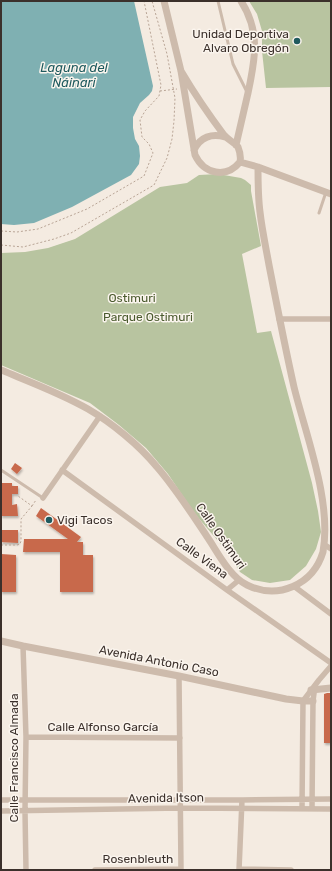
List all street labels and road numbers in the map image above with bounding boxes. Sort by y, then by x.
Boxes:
street label: Calle Ostimuri [193,500,249,572]
street label: Calle Viena [173,534,231,582]
street label: Avenida Antonio Caso [98,643,220,680]
street label: Calle Francisco Almada [7,693,21,823]
street label: Calle Alfonso García [48,720,158,734]
street label: Avenida Itson [128,790,204,806]
street label: Rosenbleuth [103,852,173,866]

